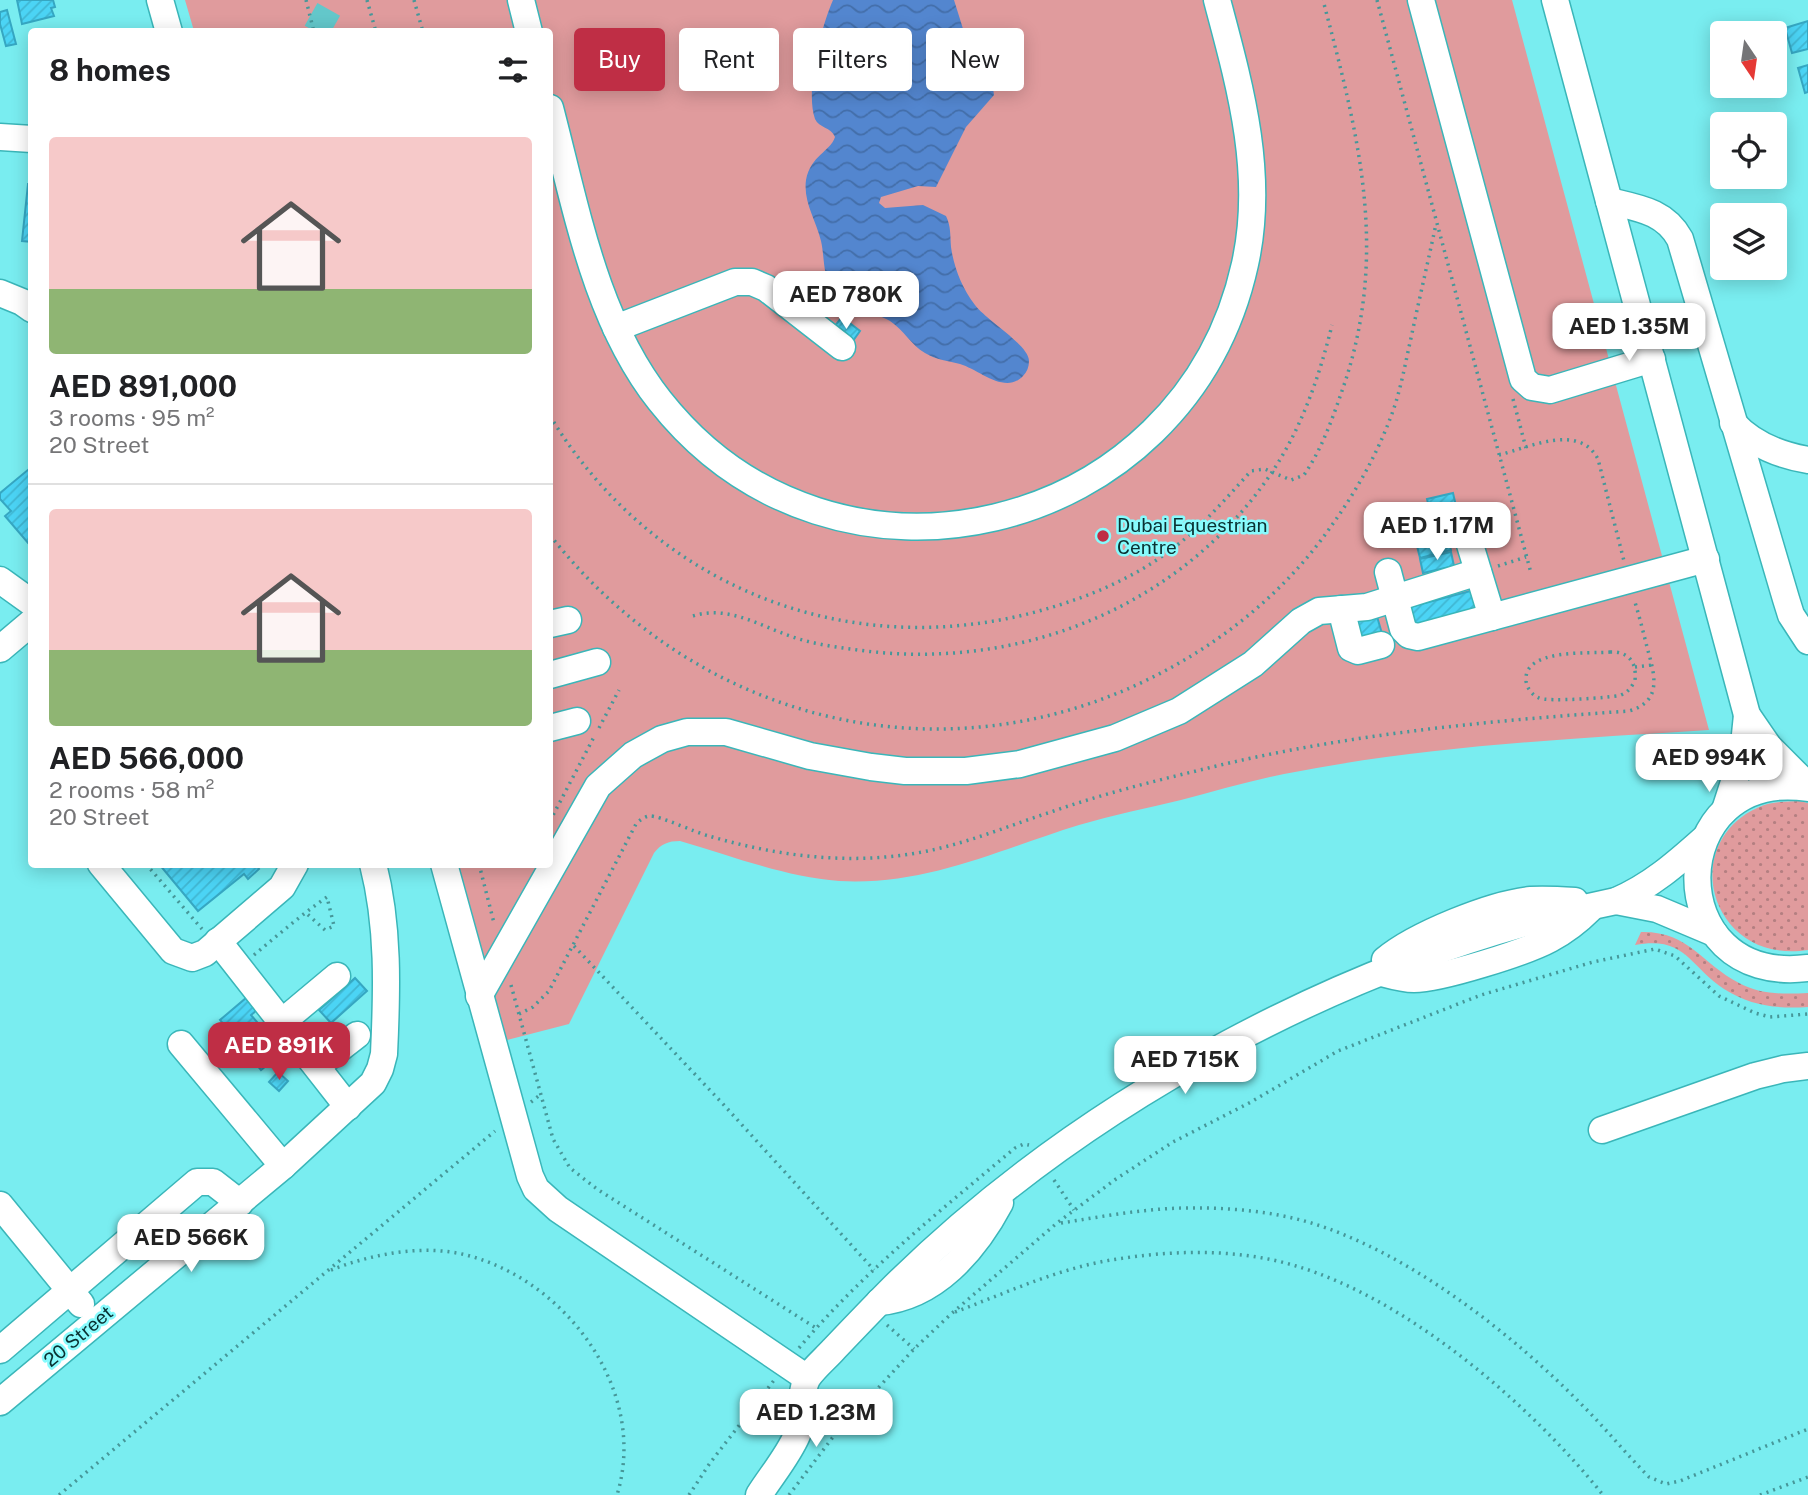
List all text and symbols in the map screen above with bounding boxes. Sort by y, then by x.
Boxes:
north arrow [1710,21,1787,98]
map controls [1710,21,1787,280]
chip: Buy [574,28,665,91]
chip: Rent [679,28,779,91]
chip: Filters [793,28,912,91]
chip: New [926,28,1024,91]
icon: filters [494,51,532,89]
text: 8 homes [49,52,171,88]
button: locate [1710,112,1787,189]
icon: home [228,183,354,309]
button: layers [1710,203,1787,280]
pin: AED 780K [774,272,918,331]
text: AED 780K [789,280,903,307]
pin: AED 1.35M [1549,304,1709,363]
text: AED 1.35M [1568,312,1690,339]
text: AED 891,000 [49,368,237,404]
text: 3 rooms · 95 m² [49,404,215,431]
text: 20 Street [49,431,150,458]
pin: AED 1.17M [1357,503,1517,562]
text: AED 1.17M [1380,511,1494,538]
place label: Dubai Equestrian Centre [1117,514,1267,558]
marker: Dubai Equestrian Centre [1095,528,1111,544]
icon: home [228,555,354,681]
pin: AED 994K [1637,734,1781,794]
text: AED 566,000 [49,740,244,776]
text: AED 994K [1652,743,1766,770]
text: 2 rooms · 58 m² [49,776,214,803]
text: 20 Street [49,803,150,830]
pin: AED 891K [207,1023,351,1082]
text: AED 891K [224,1031,334,1058]
pin: AED 715K [1113,1036,1257,1096]
text: AED 715K [1130,1045,1240,1072]
pin: AED 566K [119,1214,263,1274]
text: AED 566K [133,1223,249,1250]
street label: 20 Street [39,1301,117,1371]
pin: AED 1.23M [736,1390,896,1449]
text: AED 1.23M [756,1398,876,1425]

